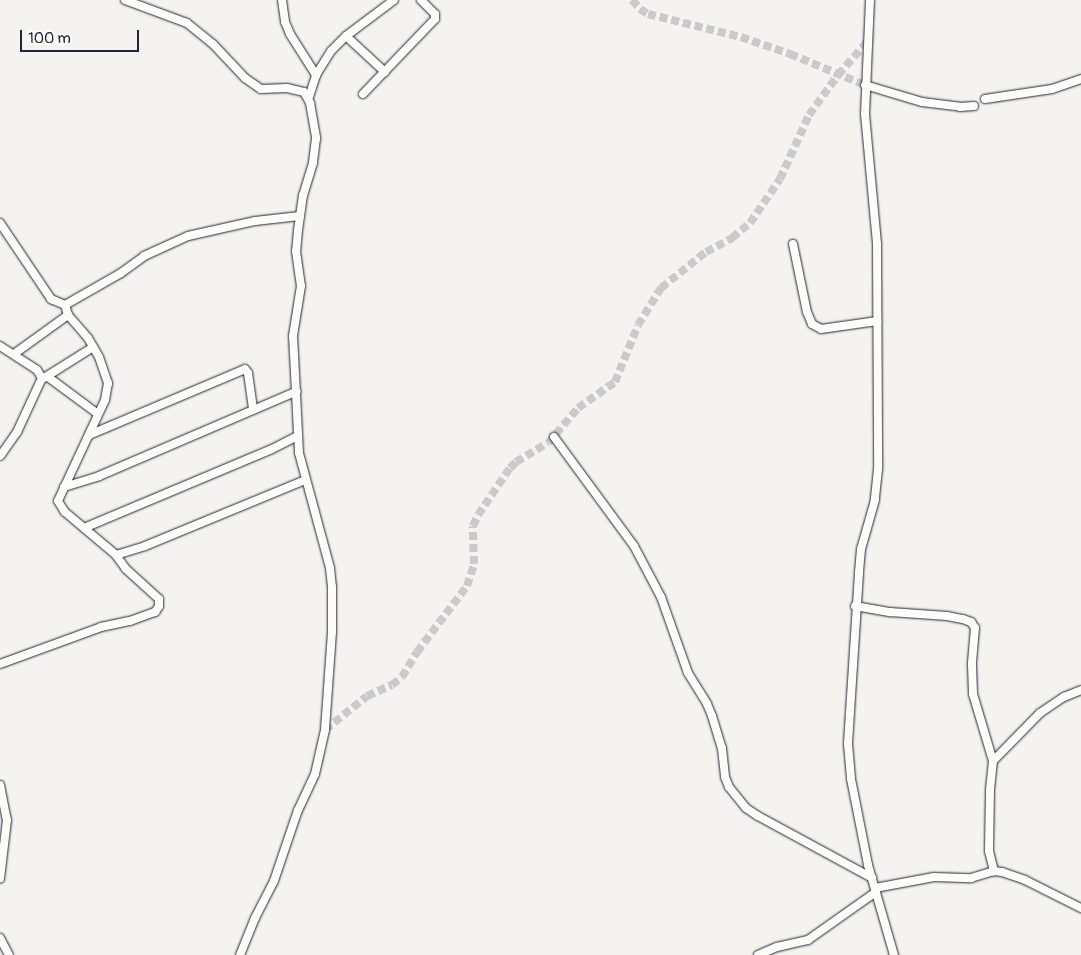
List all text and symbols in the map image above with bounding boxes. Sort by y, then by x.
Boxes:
scale bar [22,20,141,52]
text: 100 m [28,29,71,48]

